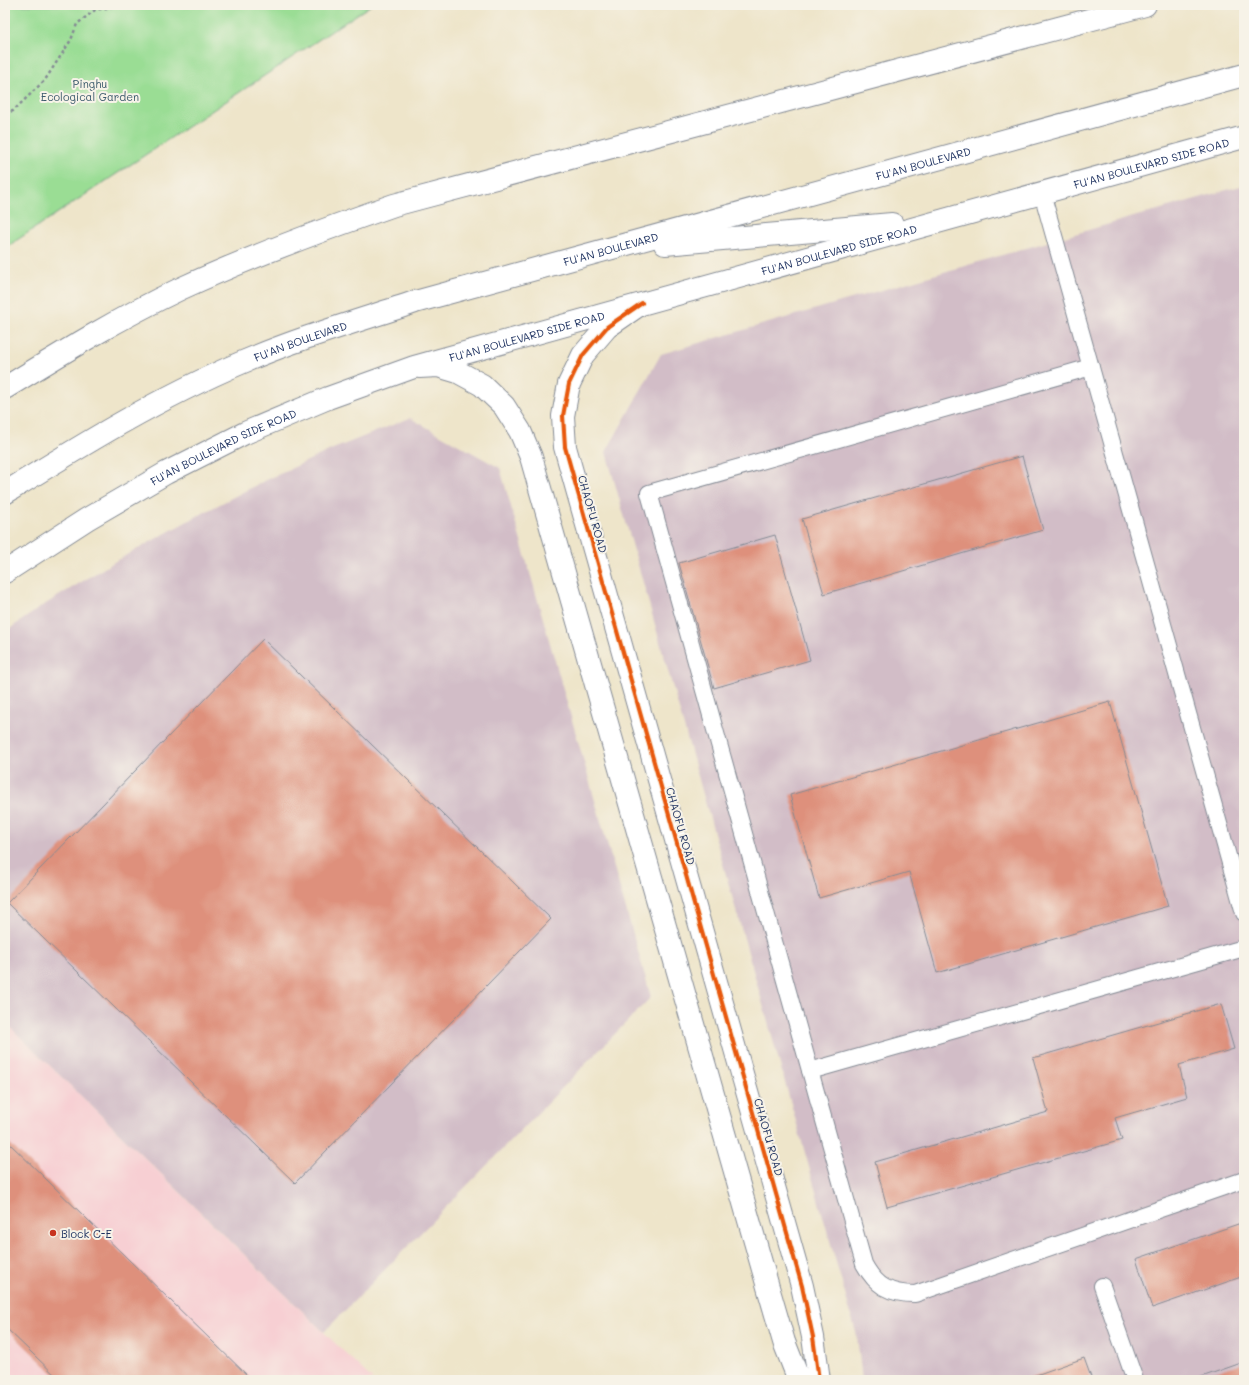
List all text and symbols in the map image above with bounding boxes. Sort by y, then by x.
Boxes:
park label: Pinghu Ecological Garden [41,76,139,104]
street label: FU'AN BOULEVARD SIDE ROAD [1072,134,1231,191]
street label: FU'AN BOULEVARD [874,143,972,183]
street label: FU'AN BOULEVARD SIDE ROAD [759,221,918,278]
street label: FU'AN BOULEVARD [561,228,660,269]
street label: FU'AN BOULEVARD SIDE ROAD [447,307,606,364]
street label: FU'AN BOULEVARD [251,317,349,364]
street label: FU'AN BOULEVARD SIDE ROAD [147,405,298,488]
street label: CHAOFU ROAD [575,473,611,555]
street label: CHAOFU ROAD [663,785,699,867]
street label: CHAOFU ROAD [751,1096,787,1178]
place label: Block C-E [61,1226,112,1241]
marker: Block C-E [48,1228,58,1238]

